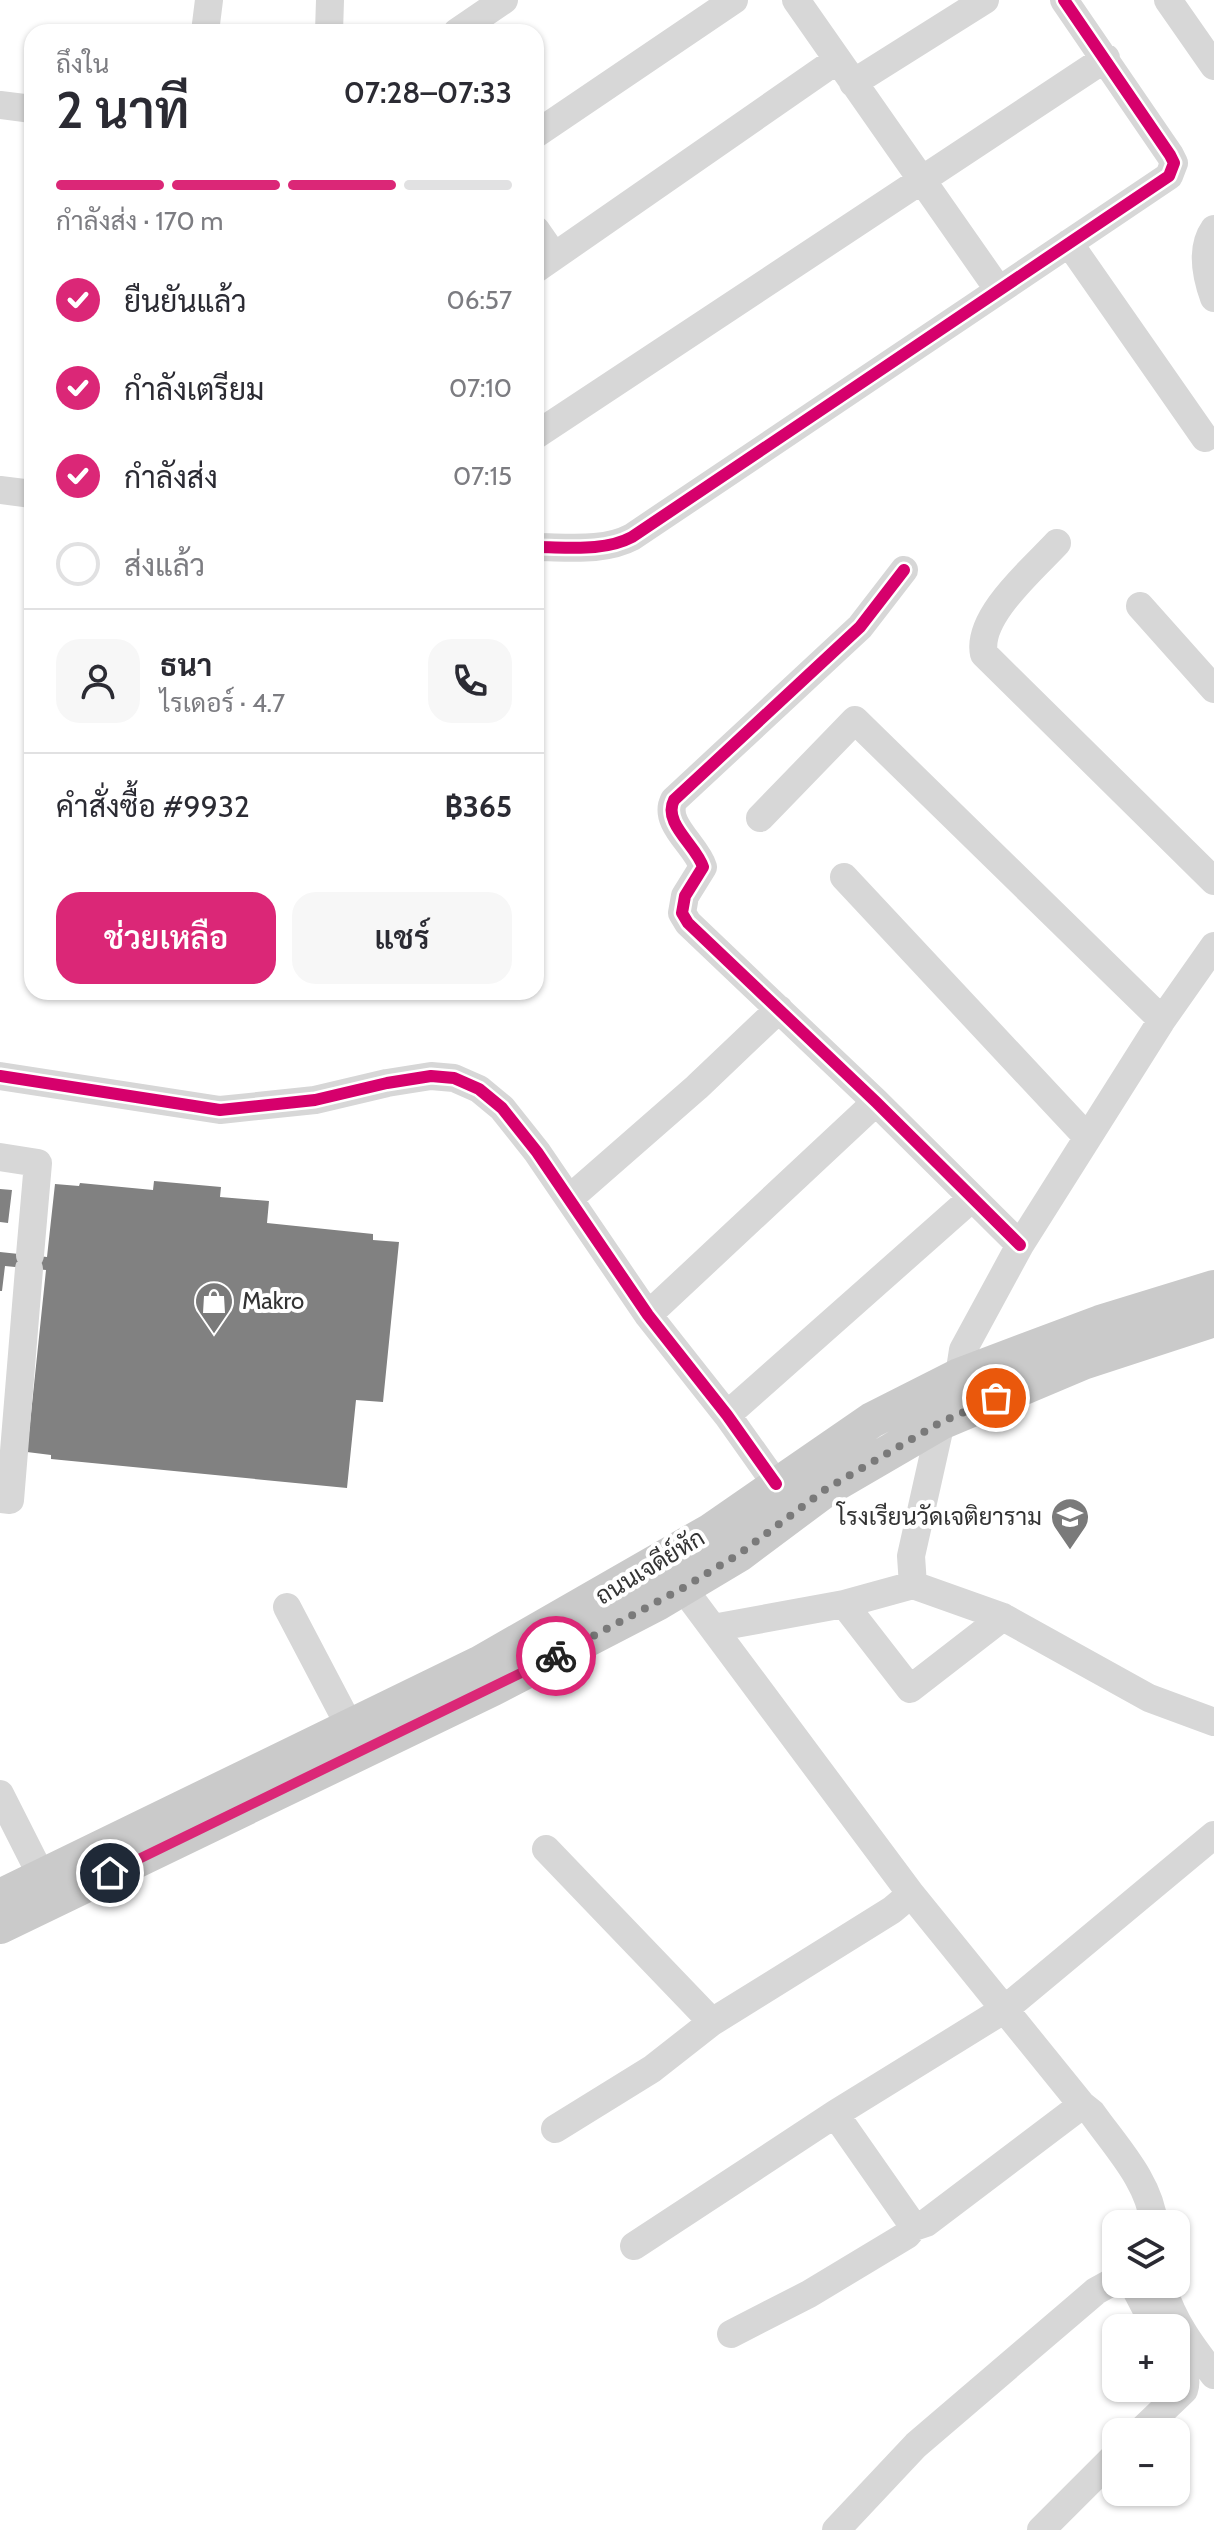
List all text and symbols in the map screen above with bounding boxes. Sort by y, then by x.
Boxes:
text: ถึงใน [56,48,109,80]
text: 07:28–07:33 [344,74,512,111]
text: 2 นาที [56,78,190,141]
text: กำลังส่ง · 170 m [56,205,223,237]
icon: check [56,278,100,322]
text: ยืนยันแล้ว [124,283,247,320]
text: 06:57 [447,284,512,316]
icon: check [56,366,100,410]
text: กำลังเตรียม [124,371,264,408]
text: 07:10 [449,372,512,404]
icon: check [56,454,100,498]
text: กำลังส่ง [124,459,218,496]
text: 07:15 [453,460,512,492]
text: ส่งแล้ว [124,547,205,584]
button: person [56,639,140,723]
button: phone [428,639,512,723]
text: ธนา [160,647,212,684]
text: ไรเดอร์ · 4.7 [160,687,285,719]
text: คำสั่งซื้อ #9932 [56,788,250,825]
text: ฿365 [445,788,512,825]
button: ช่วยเหลือ [56,892,276,984]
button: แชร์ [292,892,512,984]
shop icon: Makro [193,1280,235,1335]
place label: Makro [242,1286,304,1315]
pin [962,1364,1030,1432]
icon: bag [974,1376,1018,1420]
school or university icon: โรงเรียนวัดเจติยาราม [1049,1496,1091,1551]
place label: โรงเรียนวัดเจติยาราม [835,1501,1042,1531]
street label: ถนนเจดีย์หัก [589,1522,710,1611]
courier [516,1616,596,1696]
icon: bike [534,1634,578,1678]
pin [76,1839,144,1907]
icon: home [88,1851,132,1895]
map controls [1102,2210,1190,2506]
button: layers [1102,2210,1190,2298]
button: + [1102,2314,1190,2402]
button: − [1102,2418,1190,2506]

